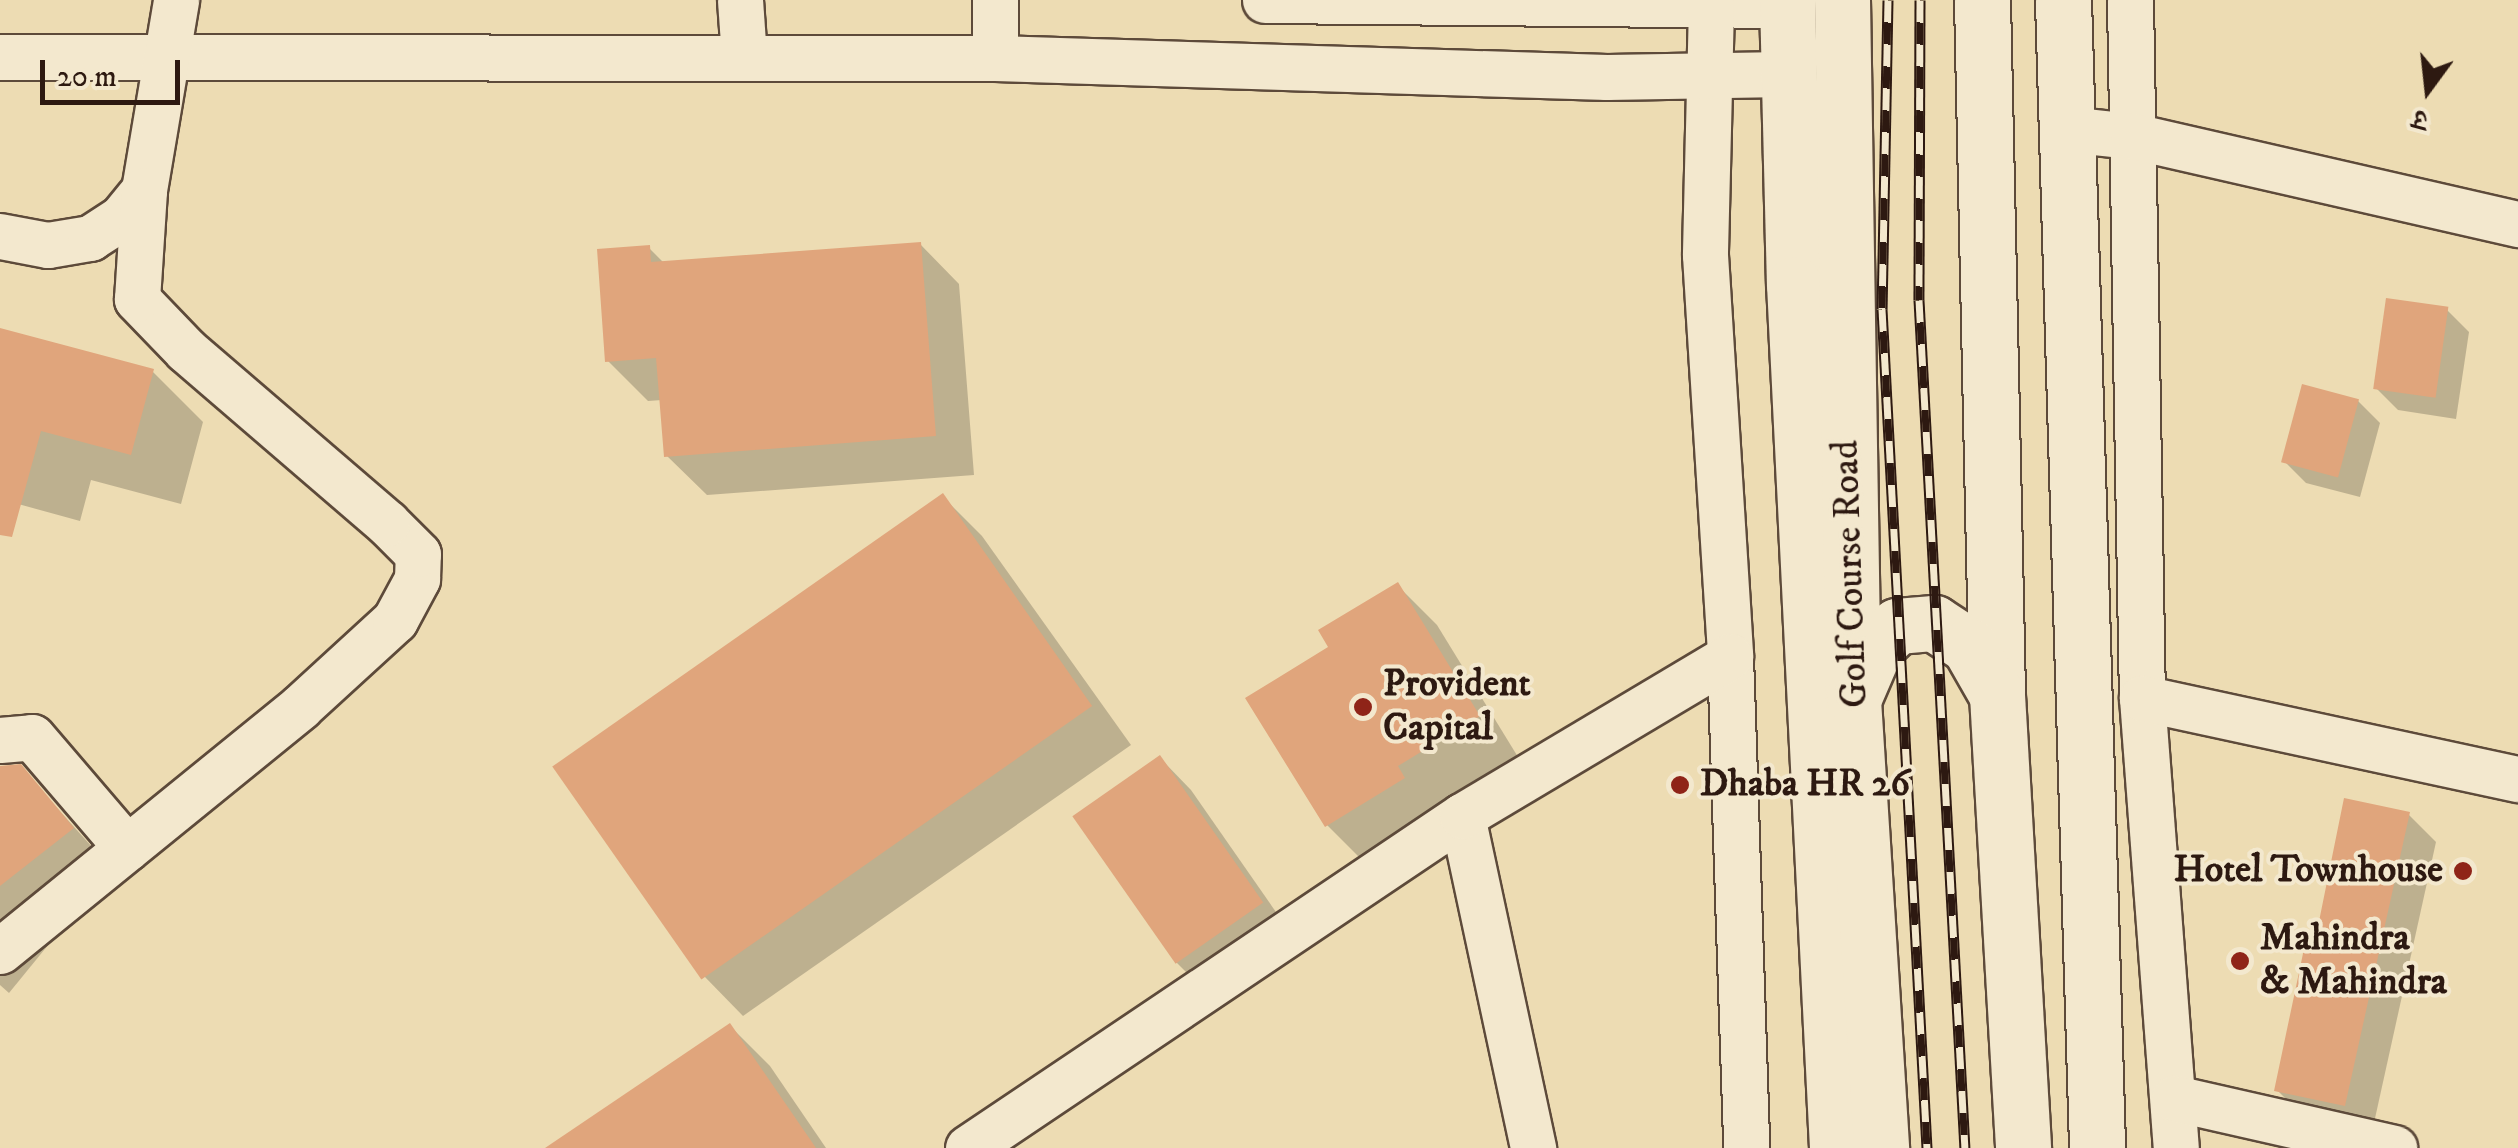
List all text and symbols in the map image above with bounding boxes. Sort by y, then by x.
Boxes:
scale bar [45,40,185,102]
north arrow [2378,40,2478,140]
text: 20 m [57,59,117,96]
text: उ [2409,101,2432,138]
street label: Golf Course Road [1824,439,1878,709]
place label: Provident Capital [1383,662,1531,752]
marker: Provident Capital [1352,696,1374,718]
place label: Dhaba HR 26 [1700,762,1910,808]
marker: Dhaba HR 26 [1669,774,1691,796]
place label: Hotel Townhouse [2173,848,2443,894]
marker: Hotel Townhouse [2452,860,2474,882]
place label: Mahindra & Mahindra [2260,916,2447,1006]
marker: Mahindra & Mahindra [2229,950,2251,972]

